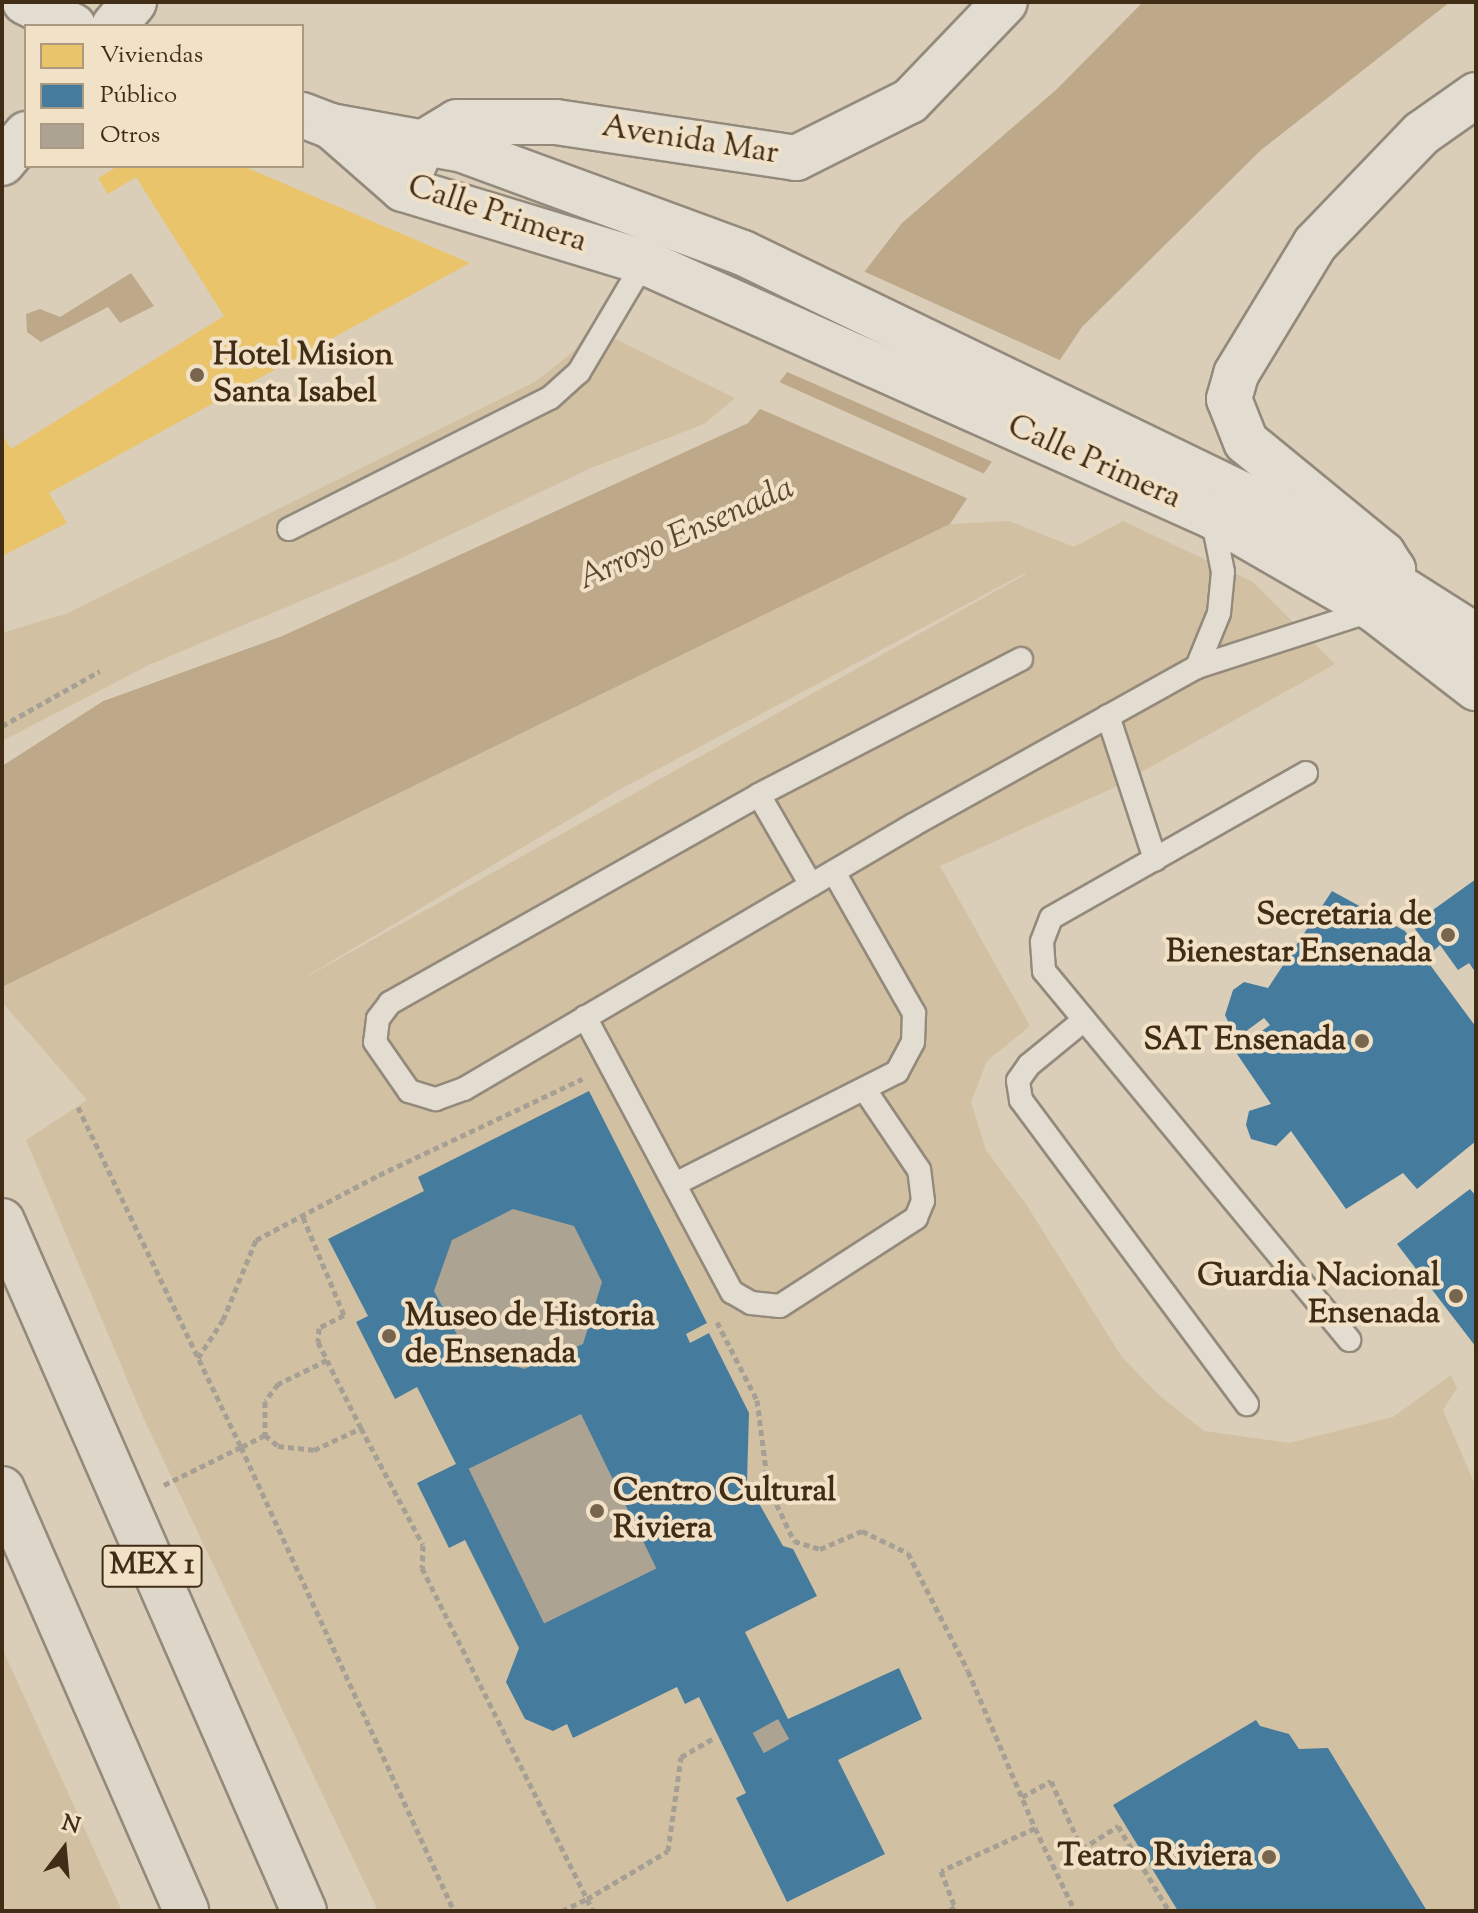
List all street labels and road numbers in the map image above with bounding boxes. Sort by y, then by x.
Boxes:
street label: Avenida Mar [599,108,781,174]
street label: Calle Primera [403,168,591,262]
street label: Calle Primera [1001,408,1187,518]
road number: MEX 1 [100,1540,204,1592]

